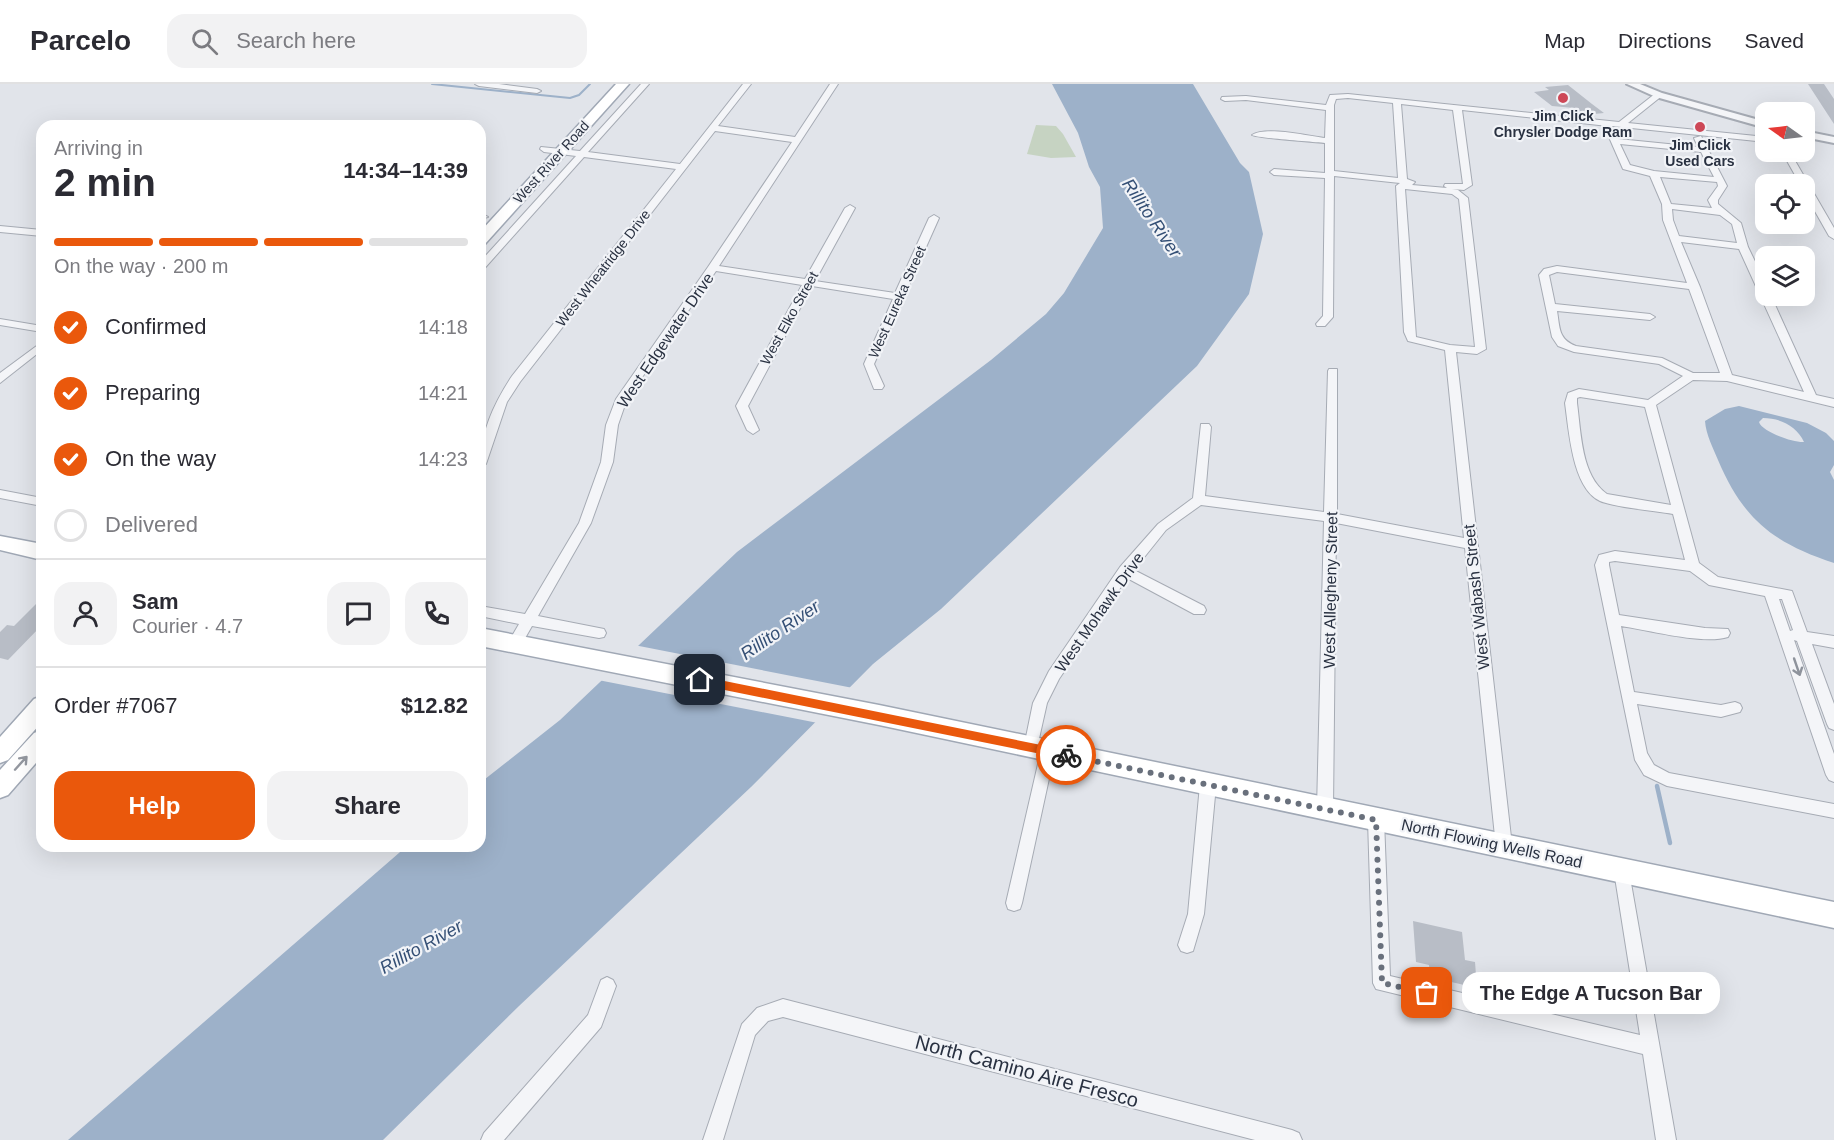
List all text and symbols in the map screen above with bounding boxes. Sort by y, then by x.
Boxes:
search box [167,14,587,68]
text: Parcelo [30,25,131,56]
icon: search [188,25,221,58]
text: Search here [236,28,356,53]
text: Map [1544,29,1585,52]
text: Directions [1618,29,1711,52]
text: Saved [1744,29,1804,52]
marker: Jim Click Chrysler Dodge Ram [1556,91,1570,105]
north arrow [1755,102,1815,162]
map controls [1755,102,1815,306]
place label: Jim Click Chrysler Dodge Ram [1494,108,1632,140]
street label: West River Road [510,117,592,207]
marker: Jim Click Used Cars [1693,120,1707,134]
text: Arriving in [54,137,143,159]
place label: Jim Click Used Cars [1665,137,1735,169]
text: 14:34–14:39 [343,158,468,183]
text: 2 min [54,161,156,204]
button: locate [1755,174,1815,234]
water label: Rillito River [1118,175,1186,262]
street label: West Wheatridge Drive [552,206,654,330]
street label: West Eureka Street [865,243,929,361]
button: layers [1755,246,1815,306]
text: On the way · 200 m [54,255,229,277]
street label: West Elko Street [757,269,821,367]
street label: West Edgewater Drive [614,270,717,411]
icon: check [54,311,87,344]
text: Confirmed [105,314,206,339]
text: 14:18 [418,316,468,338]
icon: check [54,377,87,410]
text: Preparing [105,380,200,405]
text: 14:21 [418,382,468,404]
icon: check [54,443,87,476]
text: On the way [105,446,216,471]
text: 14:23 [418,448,468,470]
street label: West Allegheny Street [1321,511,1340,669]
text: Delivered [105,512,198,537]
street label: West Wabash Street [1460,523,1493,670]
street label: West Mohawk Drive [1052,549,1147,675]
button: person [54,582,117,645]
button: chat [327,582,390,645]
button: phone [405,582,468,645]
text: Sam [132,589,178,614]
water label: Rillito River [737,596,824,664]
text: Courier · 4.7 [132,615,243,637]
pin [674,654,725,705]
one-way arrow [1792,657,1803,676]
icon: home [683,663,716,696]
text: Order #7067 [54,693,178,718]
text: $12.82 [401,693,468,718]
courier [1036,725,1096,785]
icon: bike [1050,739,1083,772]
one-way arrow [14,756,28,771]
button: Help [54,771,255,840]
button: Share [267,771,468,840]
street label: North Flowing Wells Road [1400,816,1584,871]
water label: Rillito River [376,916,467,978]
pin [1401,967,1452,1018]
callout: The Edge A Tucson Bar [1463,972,1721,1014]
icon: bag [1410,976,1443,1009]
text: The Edge A Tucson Bar [1480,982,1702,1004]
street label: North Camino Aire Fresco [913,1031,1141,1111]

